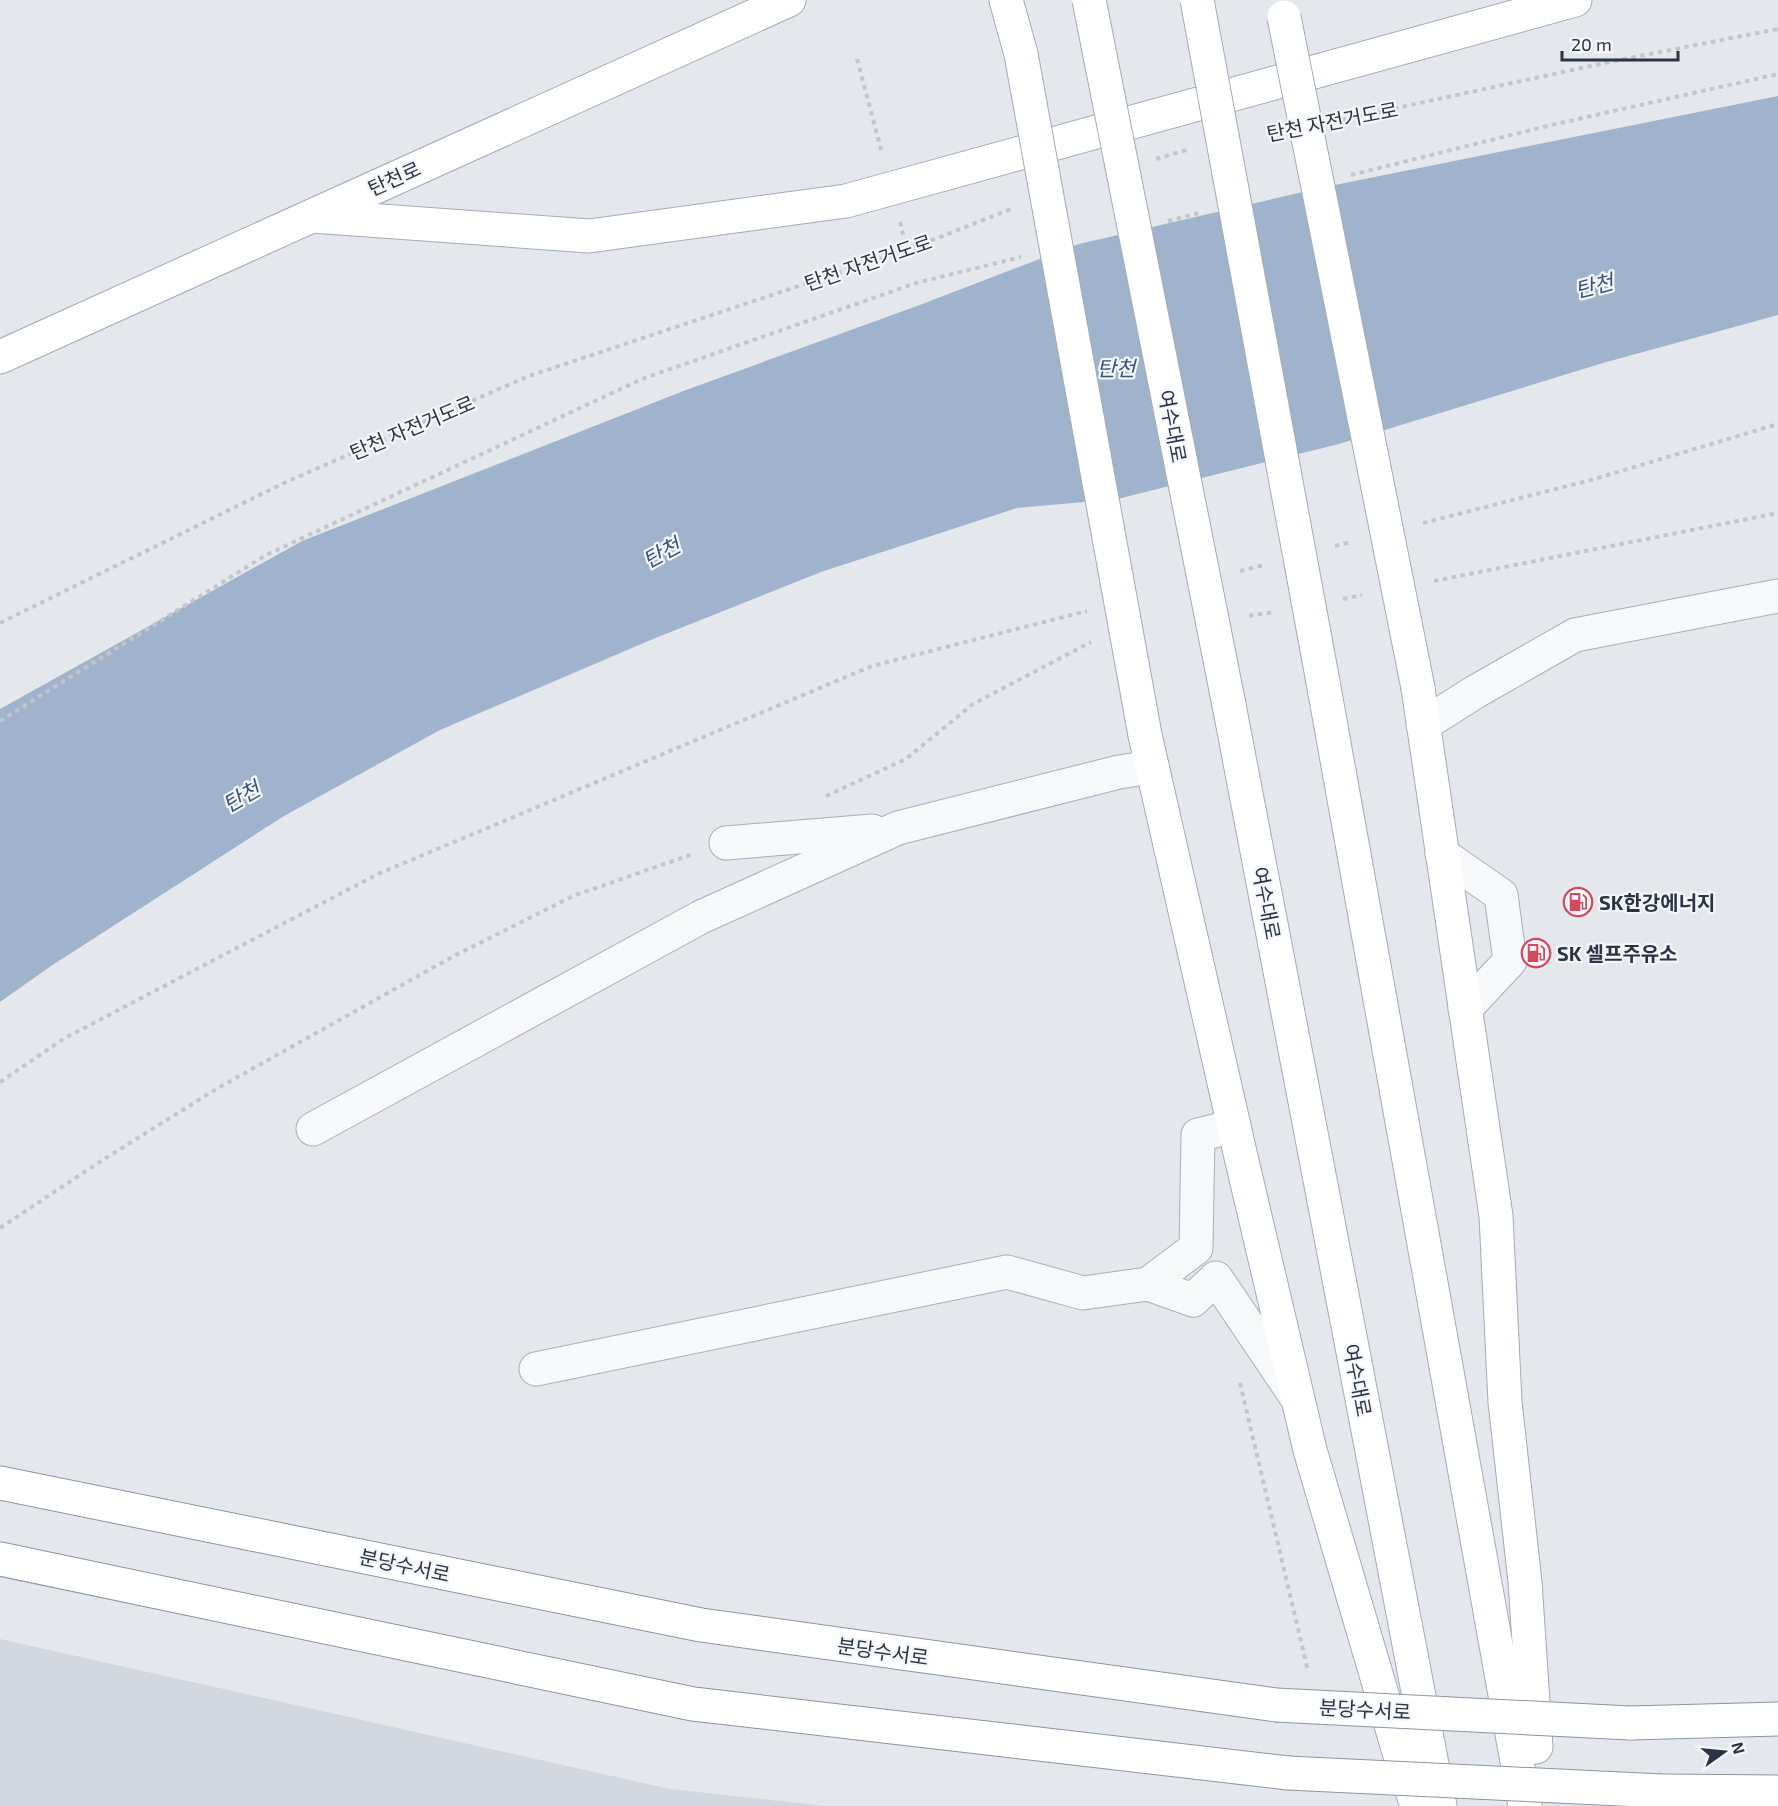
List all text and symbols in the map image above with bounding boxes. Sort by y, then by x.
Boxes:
scale bar [1562,24,1678,62]
text: 20 m [1571,33,1612,55]
street label: 탄천 자전거도로 [1264,97,1400,145]
street label: 탄천로 [364,156,424,200]
street label: 탄천 자전거도로 [801,229,935,295]
water label: 탄천 [1572,268,1618,302]
water label: 탄천 [1097,355,1138,380]
street label: 여수대로 [1154,388,1192,464]
street label: 탄천 자전거도로 [346,390,478,464]
water label: 탄천 [638,530,686,572]
water label: 탄천 [218,774,266,816]
street label: 여수대로 [1248,865,1286,941]
fuel station icon: SK한강에너지 [1562,886,1594,918]
place label: SK한강에너지 [1599,890,1715,914]
fuel station icon: SK 셀프주유소 [1520,937,1552,969]
place label: SK 셀프주유소 [1557,941,1678,965]
street label: 여수대로 [1339,1342,1377,1418]
street label: 분당수서로 [358,1544,452,1586]
street label: 분당수서로 [836,1633,930,1669]
street label: 분당수서로 [1318,1695,1412,1723]
north arrow [1694,1722,1754,1782]
text: N [1728,1740,1750,1756]

